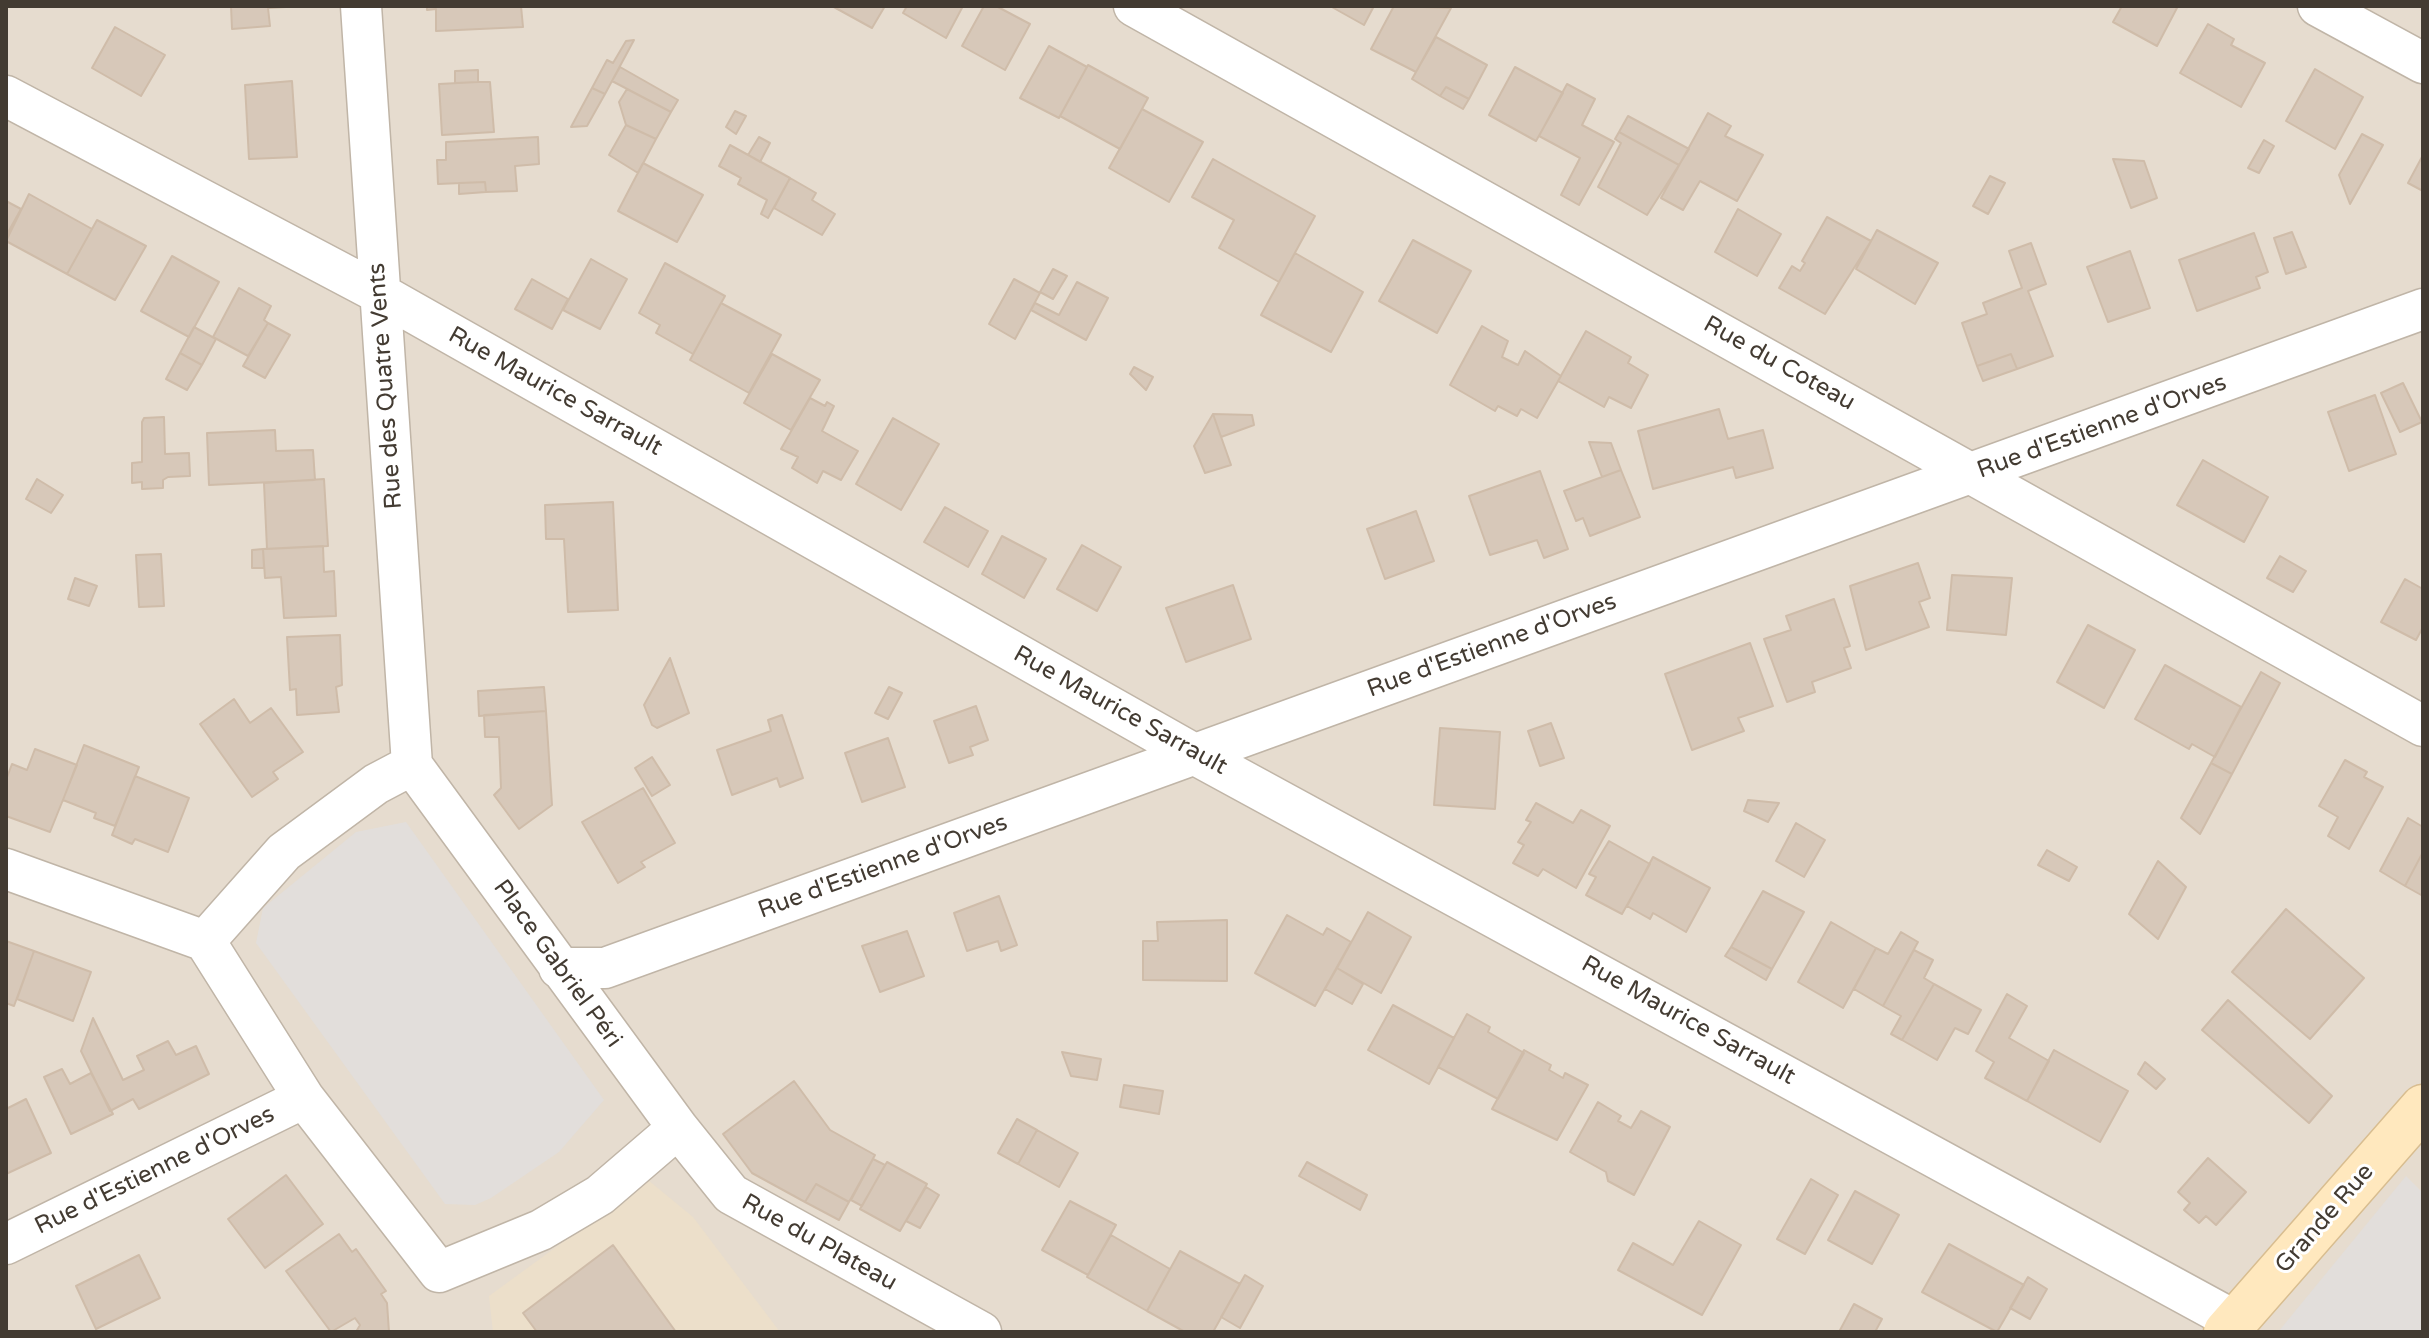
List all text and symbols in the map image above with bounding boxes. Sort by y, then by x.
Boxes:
street label: Rue des Quatre Vents [363,262,409,510]
street label: Rue du Coteau [1698,310,1860,418]
street label: Rue Maurice Sarrault [443,321,667,463]
street label: Rue d'Estienne d'Orves [1974,368,2230,486]
street label: Rue d'Estienne d'Orves [1364,587,1620,705]
street label: Rue Maurice Sarrault [1008,640,1232,782]
street label: Rue d'Estienne d'Orves [755,808,1011,926]
street label: Place Gabriel Péri [486,875,628,1053]
street label: Rue Maurice Sarrault [1576,950,1800,1092]
street label: Rue d'Estienne d'Orves [31,1100,279,1242]
street label: Grande Rue [2270,1158,2380,1280]
street label: Rue du Plateau [736,1188,902,1298]

